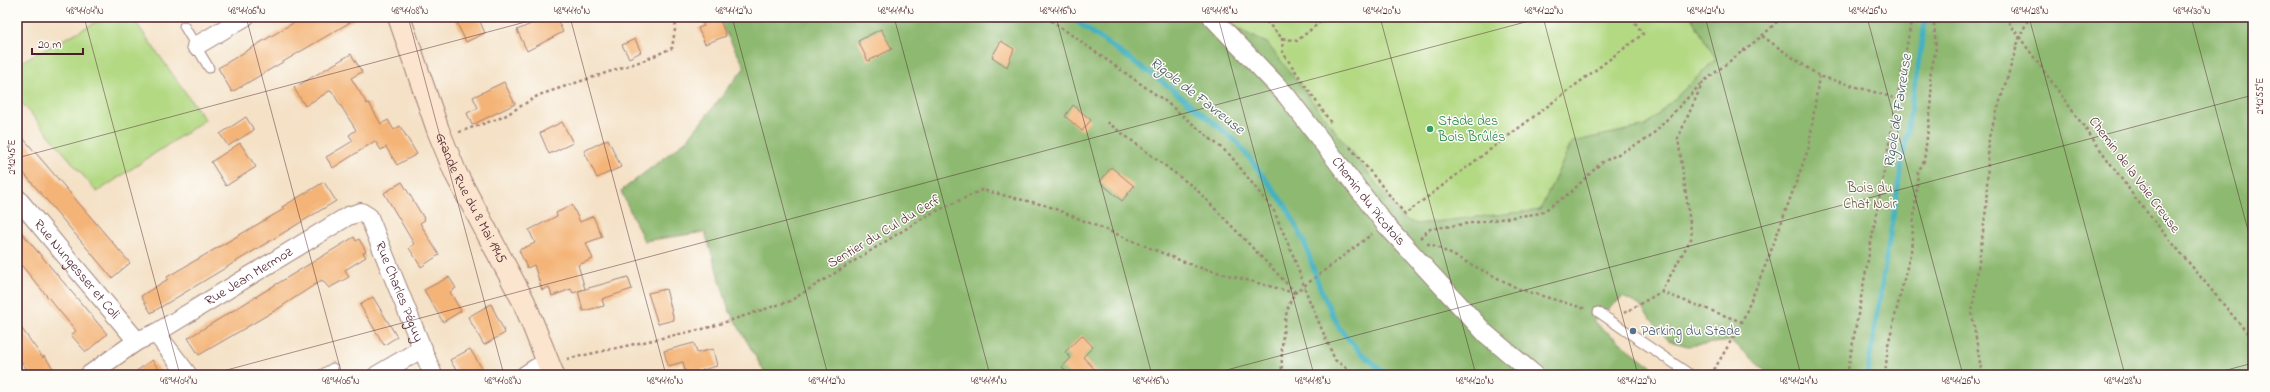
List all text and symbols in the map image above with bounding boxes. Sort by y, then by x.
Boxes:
text: 48°44'04"N [66,4,104,19]
text: 48°44'06"N [228,4,266,19]
text: 48°44'08"N [392,4,429,19]
text: 48°44'10"N [554,4,590,19]
text: 48°44'12"N [715,4,753,19]
text: 48°44'14"N [878,4,914,19]
text: 48°44'16"N [1040,4,1077,19]
text: 48°44'18"N [1202,4,1238,19]
text: 48°44'20"N [1363,4,1401,19]
text: 48°44'22"N [1525,4,1564,19]
text: 48°44'24"N [1687,4,1725,19]
text: 48°44'26"N [1849,4,1887,19]
text: 48°44'28"N [2011,4,2049,19]
text: 48°44'30"N [2173,4,2211,19]
scale bar [32,30,83,56]
text: 20 m [38,36,61,54]
water label: Rigole de Favreuse [1878,51,1919,170]
water label: Rigole de Favreuse [1144,52,1250,142]
text: 2°12'55"E [2253,78,2268,114]
place label: Stade des Bois Brûlés [1437,111,1505,148]
street label: Chemin de la Voie Creuse [2083,112,2185,238]
marker: Stade des Bois Brûlés [1425,124,1435,134]
street label: Grande Rue du 8 Mai 1945 [430,130,512,267]
text: 2°12'45"E [5,139,20,175]
street label: Chemin du Picotois [1326,152,1410,250]
park label: Bois du Chat Noir [1843,178,1897,215]
street label: Sentier du Cul du Cerf [824,190,945,274]
street label: Rue Nungesser et Coli [29,215,125,324]
street label: Rue Charles Péguy [370,238,429,346]
street label: Rue Jean Mermoz [201,242,297,311]
place label: Parking du Stade [1641,321,1741,343]
marker: Parking du Stade [1628,326,1638,336]
text: 48°44'04"N [160,374,198,389]
text: 48°44'06"N [322,374,360,389]
text: 48°44'08"N [485,374,522,389]
text: 48°44'10"N [647,374,683,389]
text: 48°44'12"N [808,374,846,389]
text: 48°44'14"N [971,374,1007,389]
text: 48°44'16"N [1133,374,1170,389]
text: 48°44'18"N [1295,374,1331,389]
text: 48°44'20"N [1456,374,1494,389]
text: 48°44'22"N [1618,374,1657,389]
text: 48°44'24"N [1780,374,1818,389]
text: 48°44'26"N [1942,374,1980,389]
text: 48°44'28"N [2104,374,2142,389]

